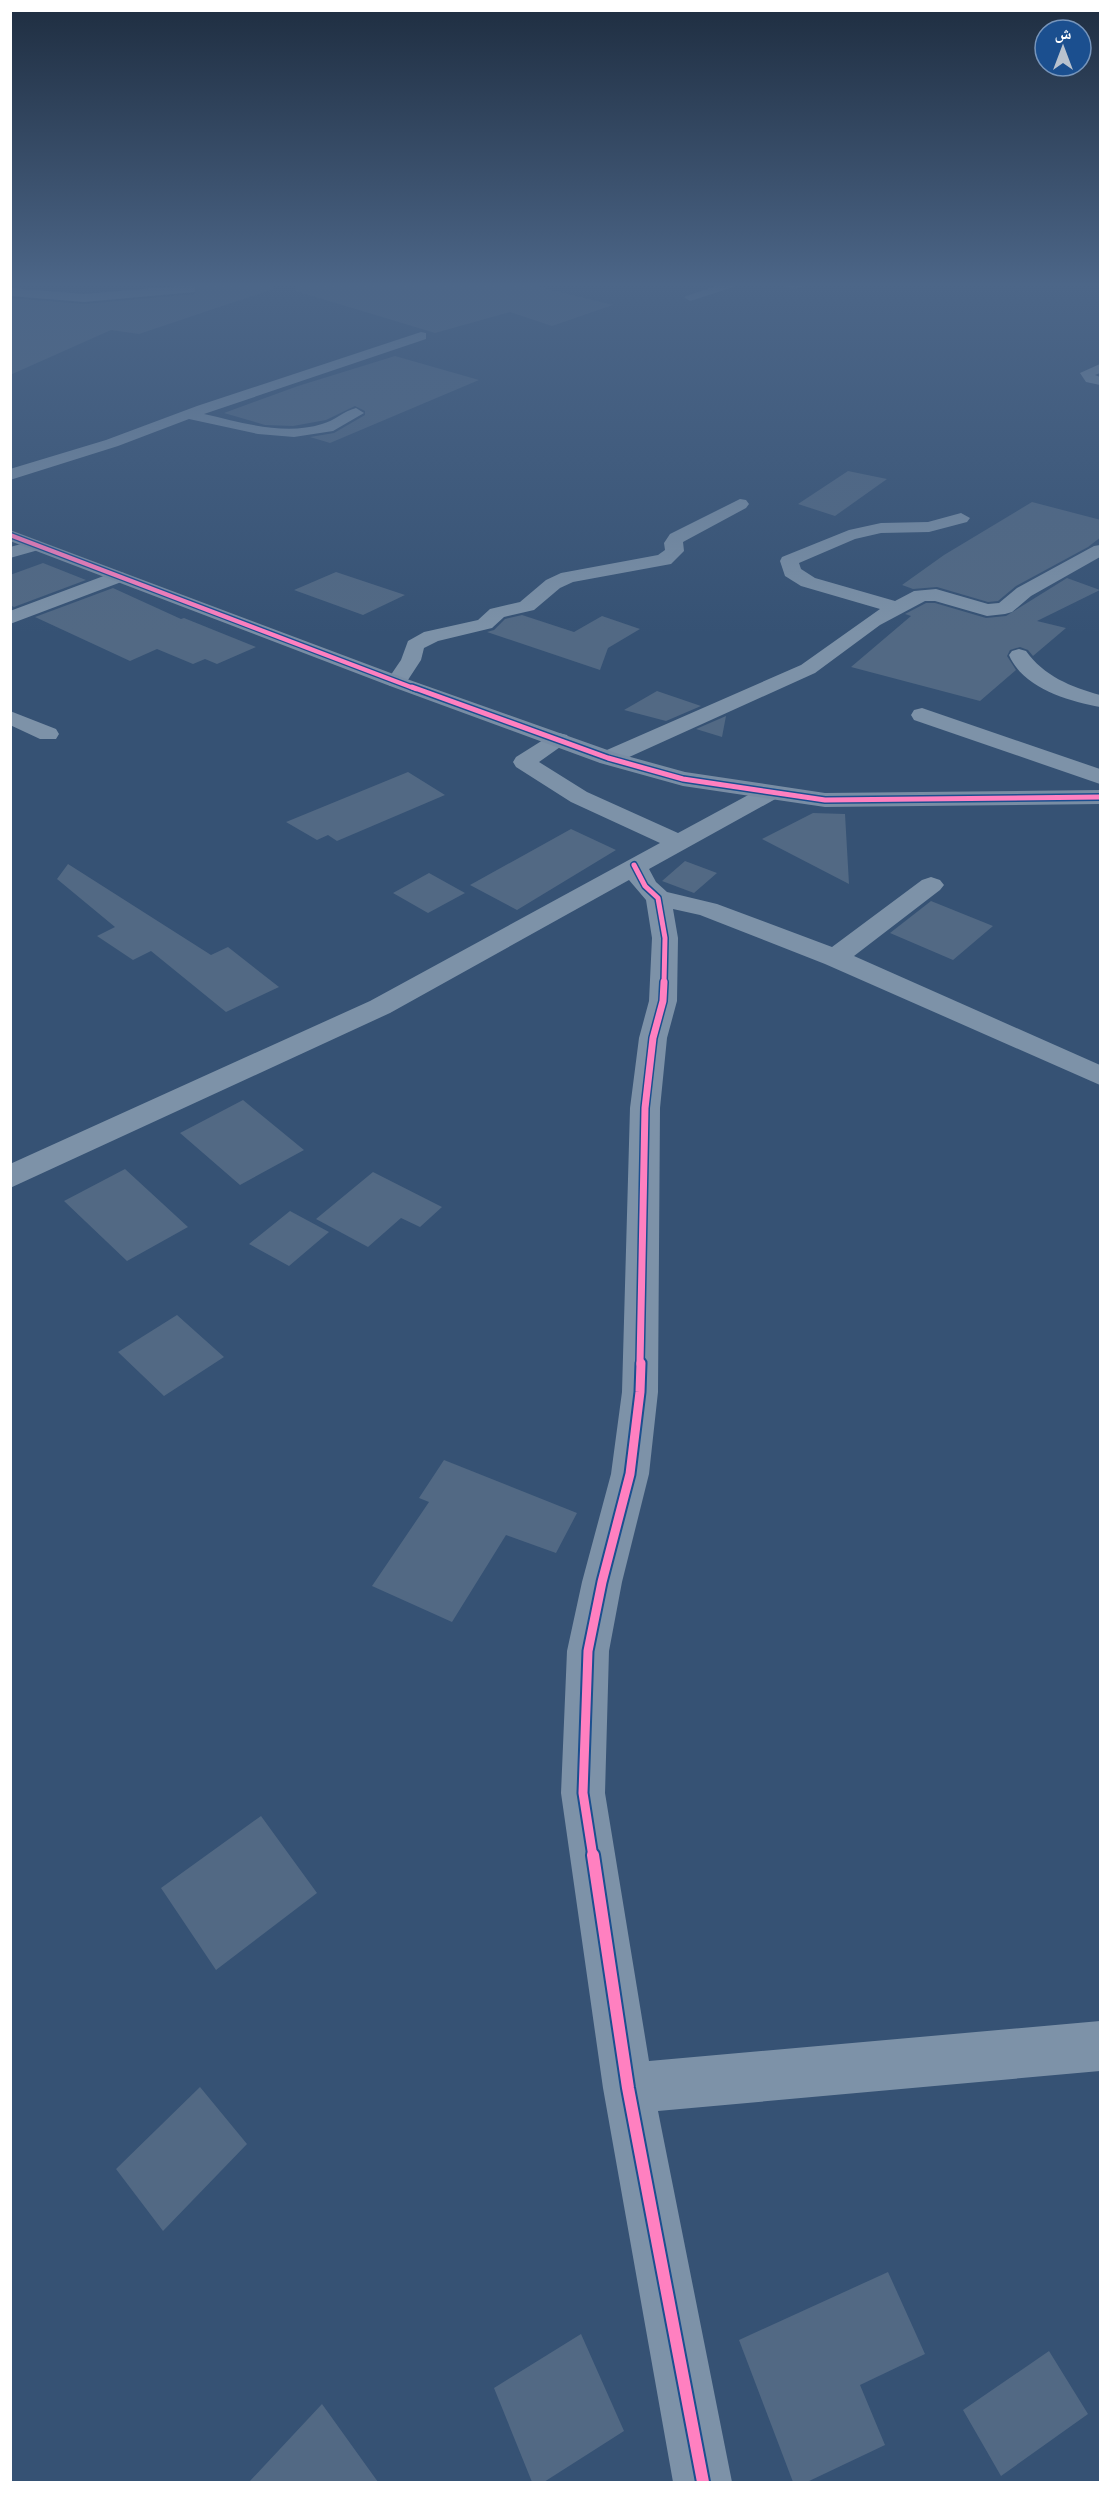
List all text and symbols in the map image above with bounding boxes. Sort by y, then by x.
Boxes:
north arrow [1033,18,1093,78]
text: ش [1055,24,1072,43]

